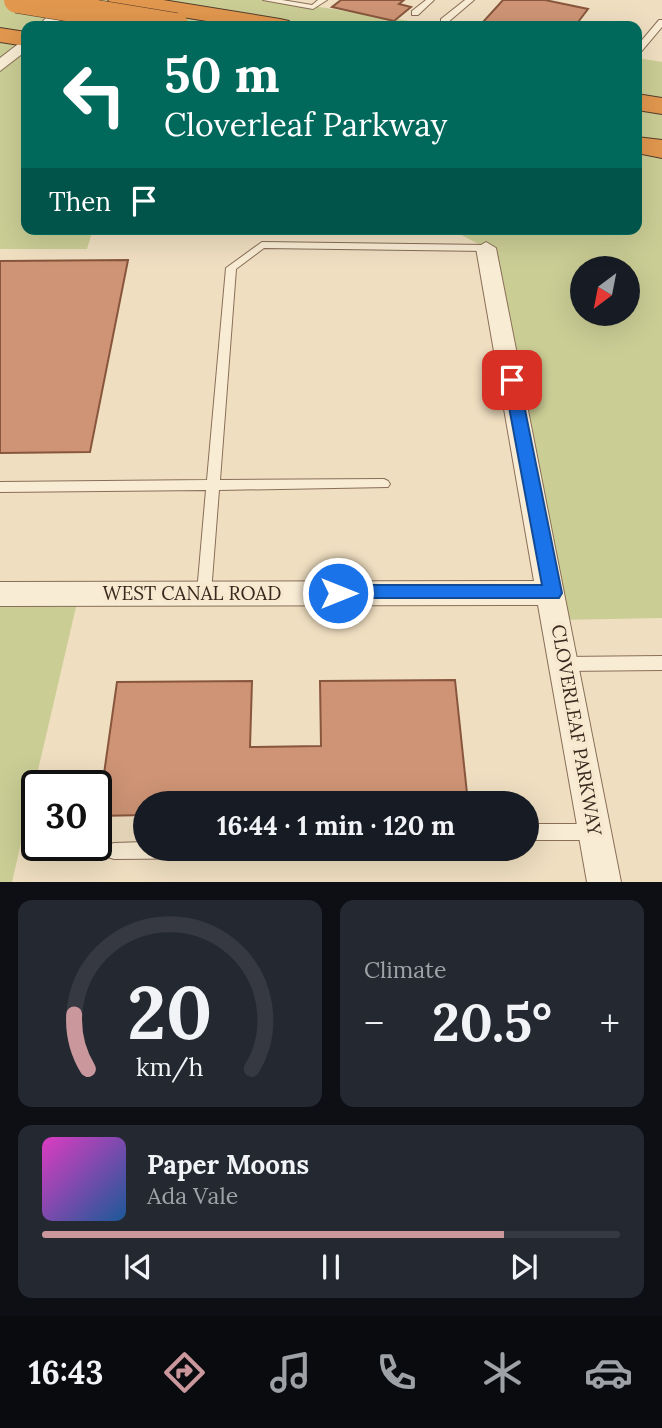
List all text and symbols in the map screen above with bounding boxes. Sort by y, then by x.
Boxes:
text: 50 m [164,43,280,105]
icon: left [49,49,140,140]
text: Cloverleaf Parkway [164,104,447,145]
icon: arrive [125,182,163,220]
text: Then [49,185,111,218]
north arrow [570,256,640,326]
map controls [570,256,640,326]
pin [482,350,542,410]
icon: arrive [493,361,531,399]
position arrow [301,556,375,630]
street label: WEST CANAL ROAD [103,581,281,605]
street label: CLOVERLEAF PARKWAY [547,623,608,838]
speed limit sign: 30 [21,770,112,861]
text: 16:44 · 1 min · 120 m [217,809,455,842]
text: Climate [364,955,446,984]
text: 20 [127,967,213,1060]
text: 20.5° [432,989,552,1055]
text: − [364,999,384,1047]
text: + [600,999,620,1047]
text: km/h [136,1051,204,1083]
text: Paper Moons [147,1148,309,1181]
text: Ada Vale [147,1181,238,1210]
icon: previous [119,1248,157,1286]
icon: pause [312,1248,350,1286]
icon: next [505,1248,543,1286]
icon: directions [160,1348,209,1397]
icon: music [266,1348,315,1397]
icon: phone [372,1348,421,1397]
icon: climate [478,1348,527,1397]
icon: car [584,1348,633,1397]
text: 16:43 [29,1352,103,1393]

